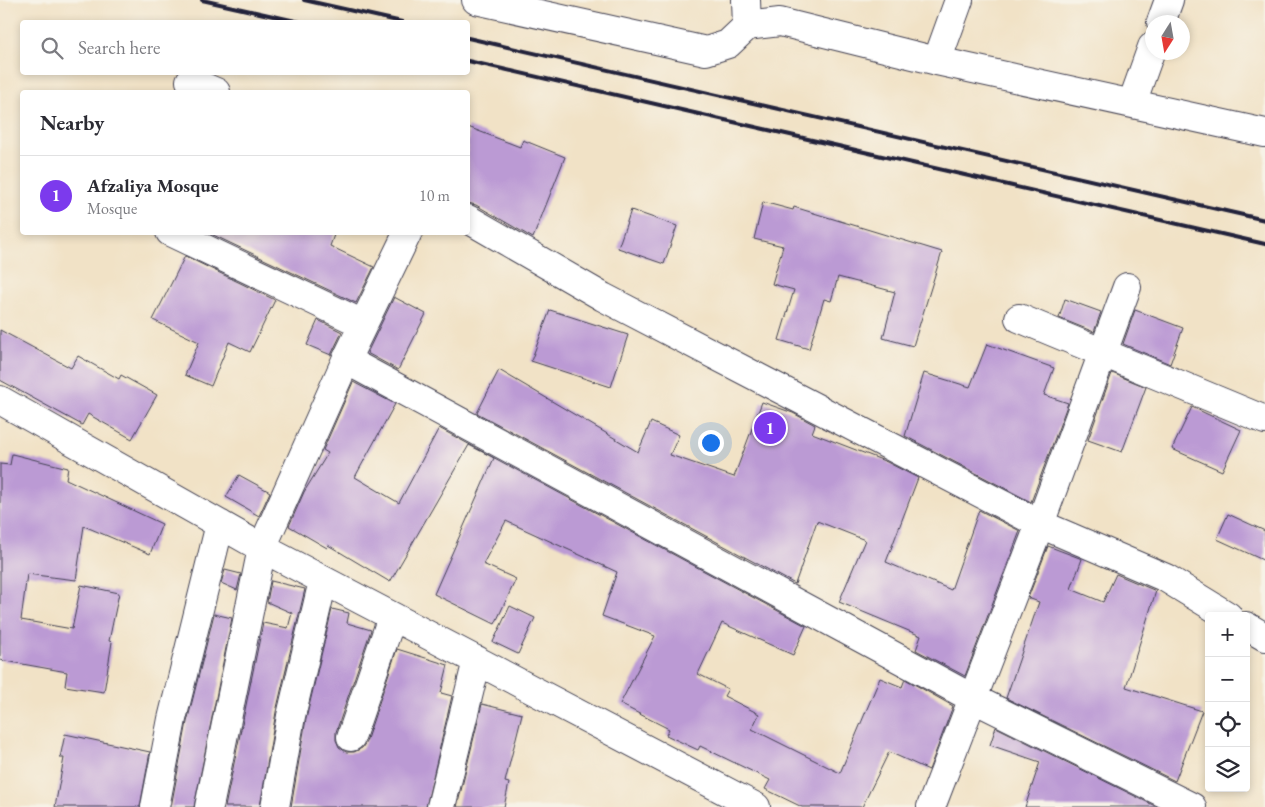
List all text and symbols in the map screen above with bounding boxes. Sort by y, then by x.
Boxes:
north arrow [1145,15,1190,60]
search box [20,20,470,75]
icon: search [38,34,66,62]
text: Search here [78,35,160,60]
text: Nearby [40,109,104,136]
text: Afzaliya Mosque [87,173,219,198]
text: 1 [52,185,60,206]
text: 10 m [419,185,450,206]
text: Mosque [87,198,137,219]
pin: 1 [754,409,786,447]
your location [698,430,724,456]
map controls [1205,612,1250,792]
button: + [1205,612,1250,657]
button: − [1205,657,1250,702]
button: locate [1205,702,1250,747]
button: layers [1205,747,1250,792]

